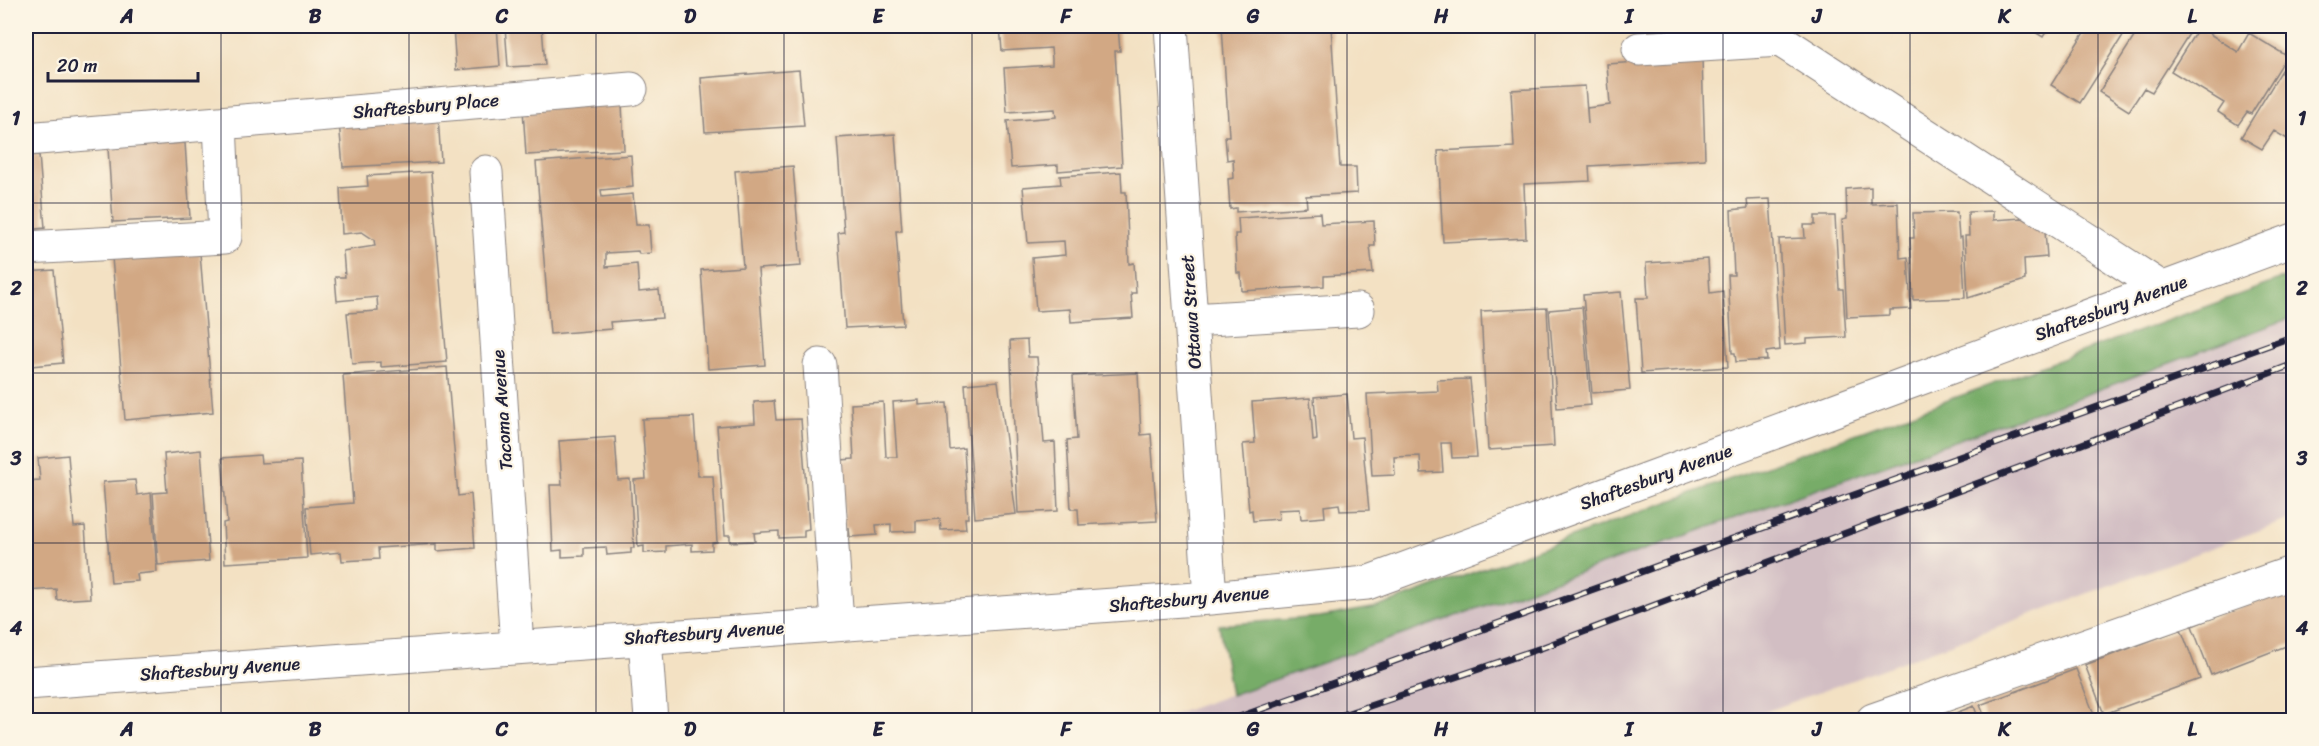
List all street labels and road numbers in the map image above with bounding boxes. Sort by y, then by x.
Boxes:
street label: Shaftesbury Place [352,84,500,128]
street label: Ottawa Street [1171,254,1211,370]
street label: Shaftesbury Avenue [2030,265,2192,351]
street label: Tacoma Avenue [482,348,522,471]
street label: Shaftesbury Avenue [1575,434,1737,520]
street label: Shaftesbury Avenue [1108,576,1271,622]
street label: Shaftesbury Avenue [623,611,786,655]
street label: Shaftesbury Avenue [139,647,302,691]

